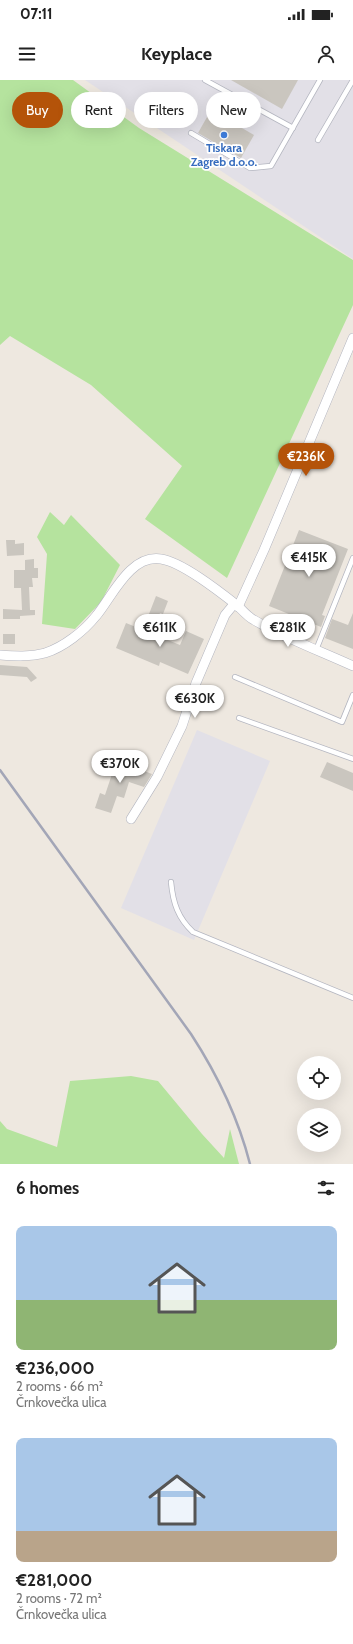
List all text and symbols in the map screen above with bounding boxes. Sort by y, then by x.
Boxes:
text: 07:11 [20,5,53,23]
icon: menu [16,43,38,65]
text: Keyplace [141,43,212,65]
icon: person [315,43,337,65]
chip: Buy [12,92,63,128]
chip: Rent [71,92,126,128]
chip: Filters [134,92,198,128]
chip: New [206,92,261,128]
marker: Tiskara Zagreb d.o.o. [219,130,229,140]
place label: Tiskara Zagreb d.o.o. [191,140,258,169]
pin: €236K [278,443,334,477]
text: €236K [287,448,325,464]
pin: €415K [281,544,337,578]
text: €415K [291,549,327,565]
pin: €611K [132,614,188,648]
pin: €281K [260,614,316,648]
text: €611K [143,619,177,635]
text: €281K [270,619,306,635]
pin: €630K [167,685,223,719]
text: €630K [175,690,215,706]
pin: €370K [92,750,148,784]
text: €370K [100,755,140,771]
map controls [297,1056,341,1152]
button: locate [297,1056,341,1100]
button: layers [297,1108,341,1152]
icon: filters [315,1177,337,1199]
text: 6 homes [16,1178,79,1198]
icon: home [141,1252,213,1324]
text: €236,000 [16,1358,94,1378]
text: 2 rooms · 66 m² [16,1378,103,1394]
text: Črnkovečka ulica [16,1394,107,1410]
icon: home [141,1464,213,1536]
text: €281,000 [16,1570,92,1590]
text: 2 rooms · 72 m² [16,1590,102,1606]
text: Črnkovečka ulica [16,1606,107,1622]

